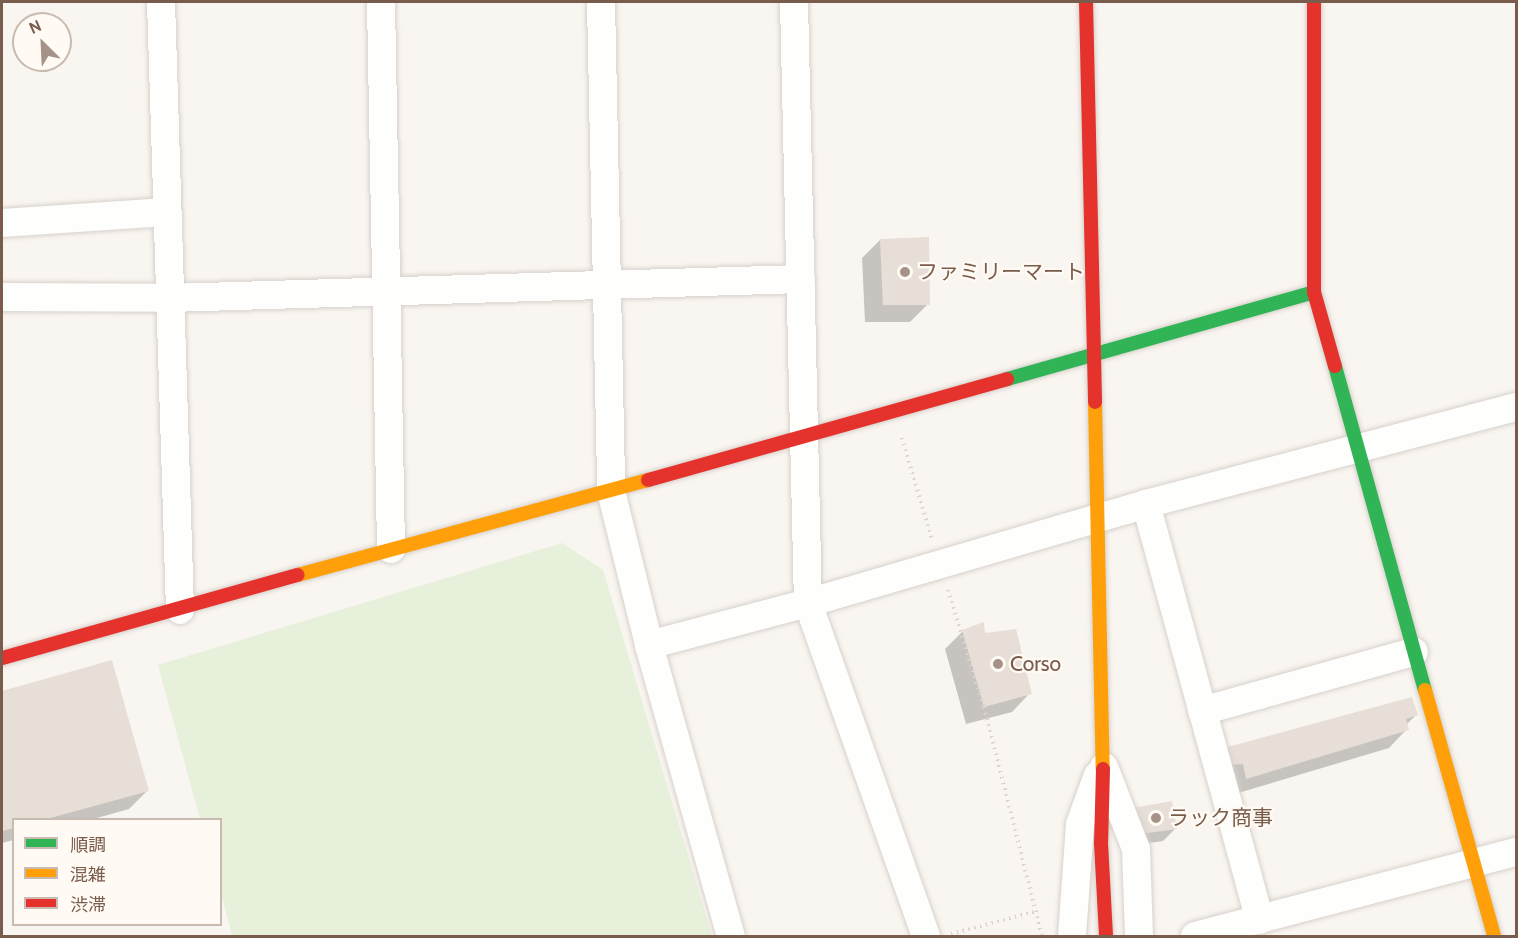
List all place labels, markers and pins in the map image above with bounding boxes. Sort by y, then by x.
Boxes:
place label: ファミリーマート [917,259,1085,285]
marker: ファミリーマート [898,265,912,279]
place label: Corso [1010,651,1061,677]
marker: Corso [991,657,1005,671]
place label: ラック商事 [1168,805,1273,831]
marker: ラック商事 [1149,811,1163,825]

